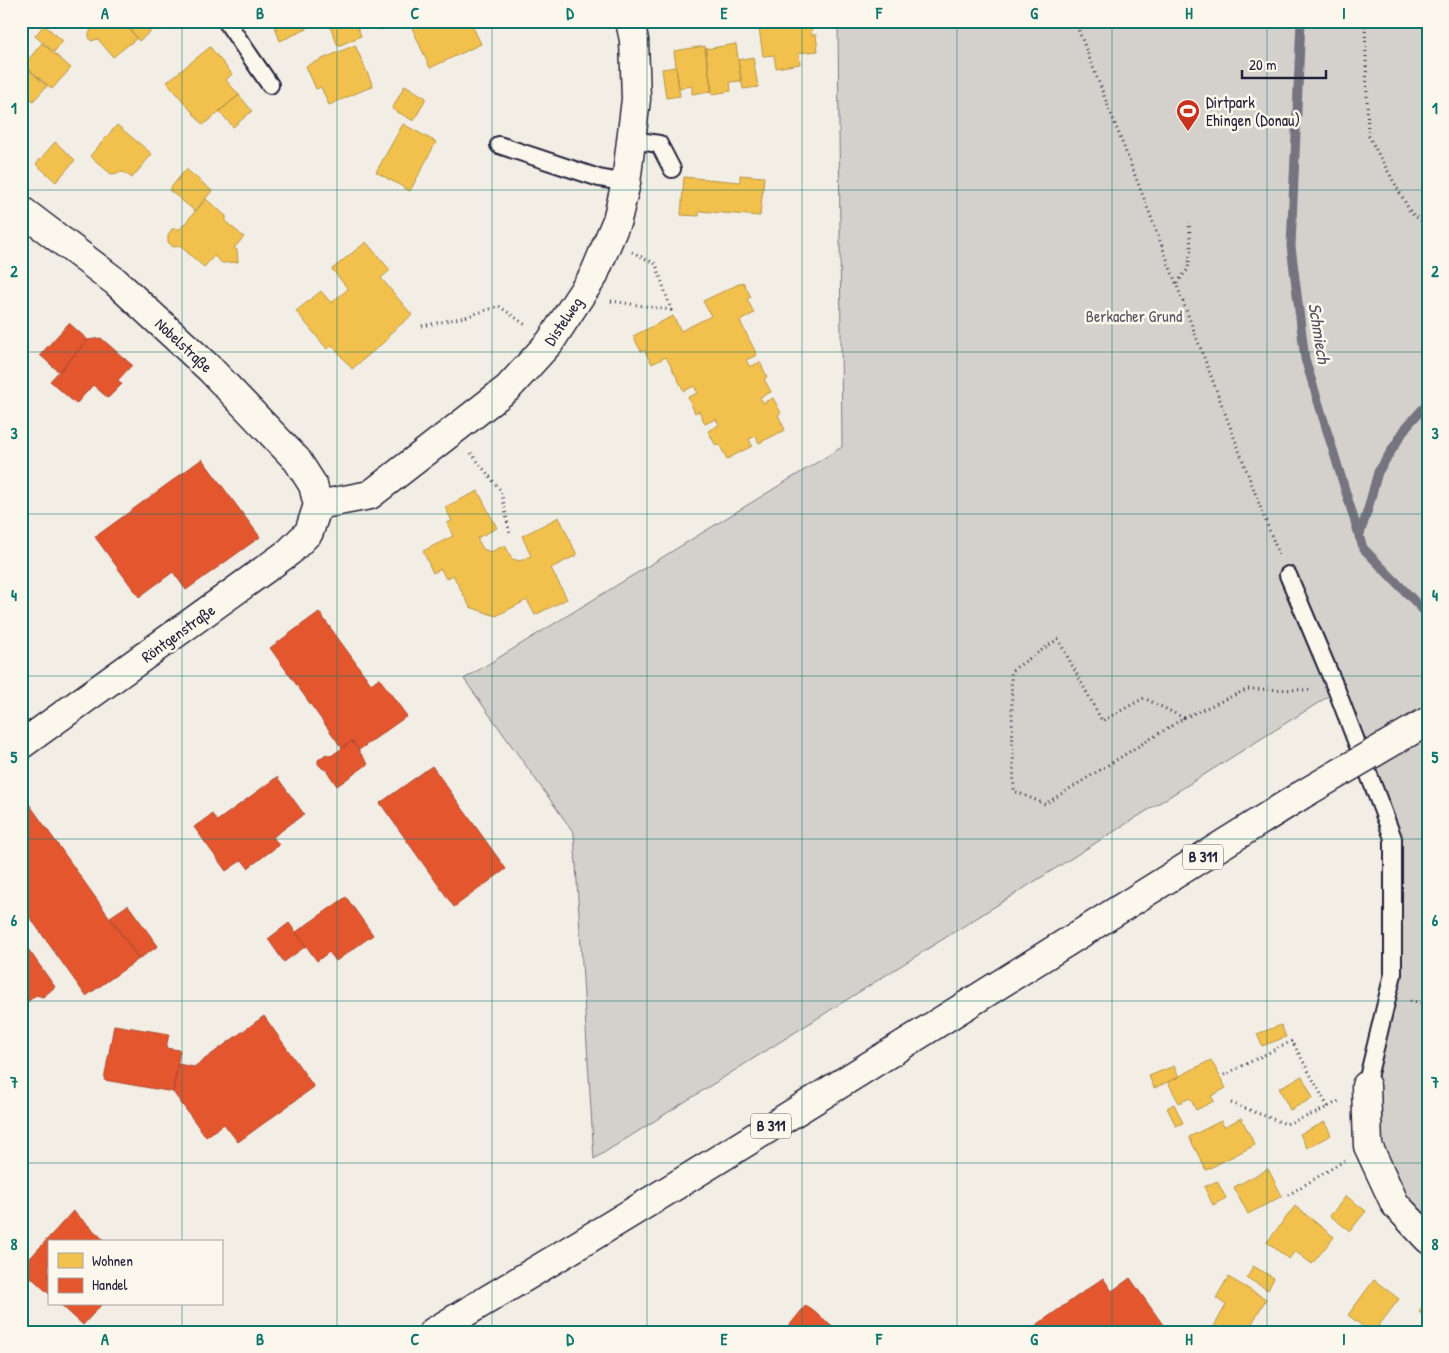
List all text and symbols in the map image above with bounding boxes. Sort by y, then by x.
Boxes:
text: A [101,2,109,24]
text: B [256,2,264,24]
text: C [411,2,420,24]
text: D [566,2,574,24]
text: E [720,2,728,24]
text: F [875,2,883,24]
text: G [1030,2,1038,24]
text: H [1185,2,1193,24]
text: I [1342,2,1346,24]
scale bar [1242,48,1325,80]
text: 20 m [1249,54,1276,75]
place label: Dirtpark Ehingen (Donau) [1206,91,1300,131]
text: 1 [11,97,17,119]
text: 1 [1432,97,1438,119]
sports icon: Dirtpark Ehingen (Donau) [1175,98,1201,132]
text: 2 [10,260,18,282]
text: 2 [1431,260,1439,282]
street label: Distelweg [539,292,587,350]
water label: Schmiech [1302,301,1337,366]
park label: Berkacher Grund [1086,305,1182,327]
street label: Nobelstraße [150,313,218,378]
text: 3 [10,422,18,444]
text: 3 [1431,422,1439,444]
text: 4 [11,584,17,606]
text: 4 [1432,584,1438,606]
street label: Röntgenstraße [137,598,220,667]
text: 5 [11,746,18,768]
text: 5 [1432,746,1439,768]
road number: B 311 [1183,844,1223,870]
text: 6 [11,909,18,931]
text: 6 [1432,909,1439,931]
text: 7 [9,1071,18,1093]
text: 7 [1430,1071,1439,1093]
road number: B 311 [751,1114,791,1138]
text: 8 [11,1233,18,1255]
text: 8 [1432,1233,1439,1255]
legend [48,1240,222,1306]
text: Wohnen [92,1250,133,1271]
text: Handel [92,1274,128,1295]
text: A [101,1328,109,1350]
text: B [256,1328,264,1350]
text: C [411,1328,420,1350]
text: D [566,1328,574,1350]
text: E [720,1328,728,1350]
text: F [875,1328,883,1350]
text: G [1030,1328,1038,1350]
text: H [1185,1328,1193,1350]
text: I [1342,1328,1346,1350]

